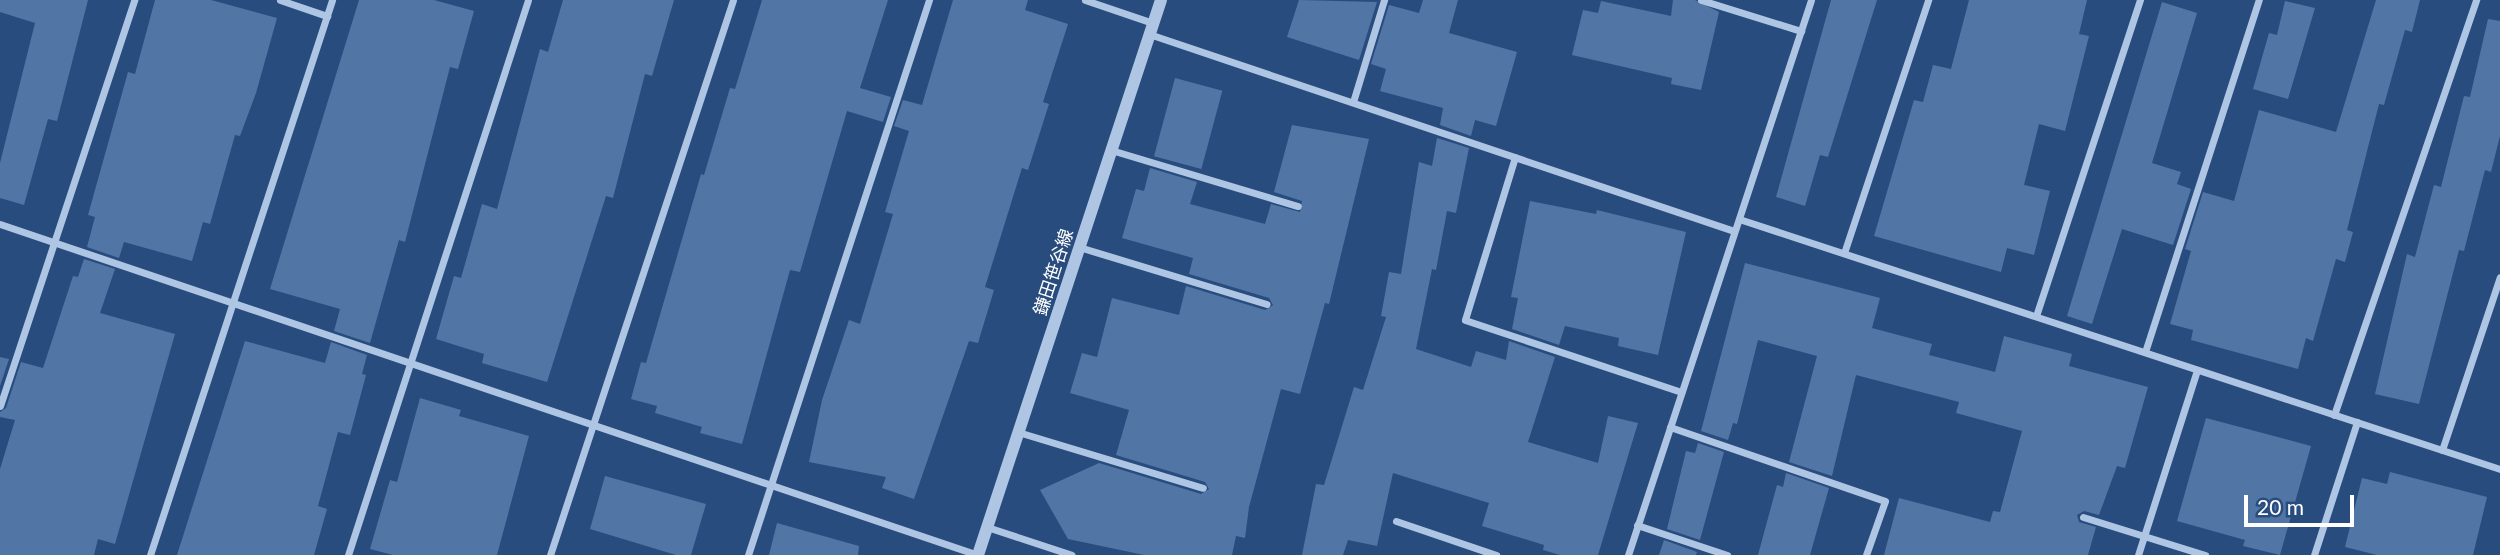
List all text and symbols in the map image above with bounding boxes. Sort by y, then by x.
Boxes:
street label: 鎌田笹谷線 [1029,226,1077,318]
scale bar [2248,482,2358,526]
text: 20 m [2257,494,2304,519]

